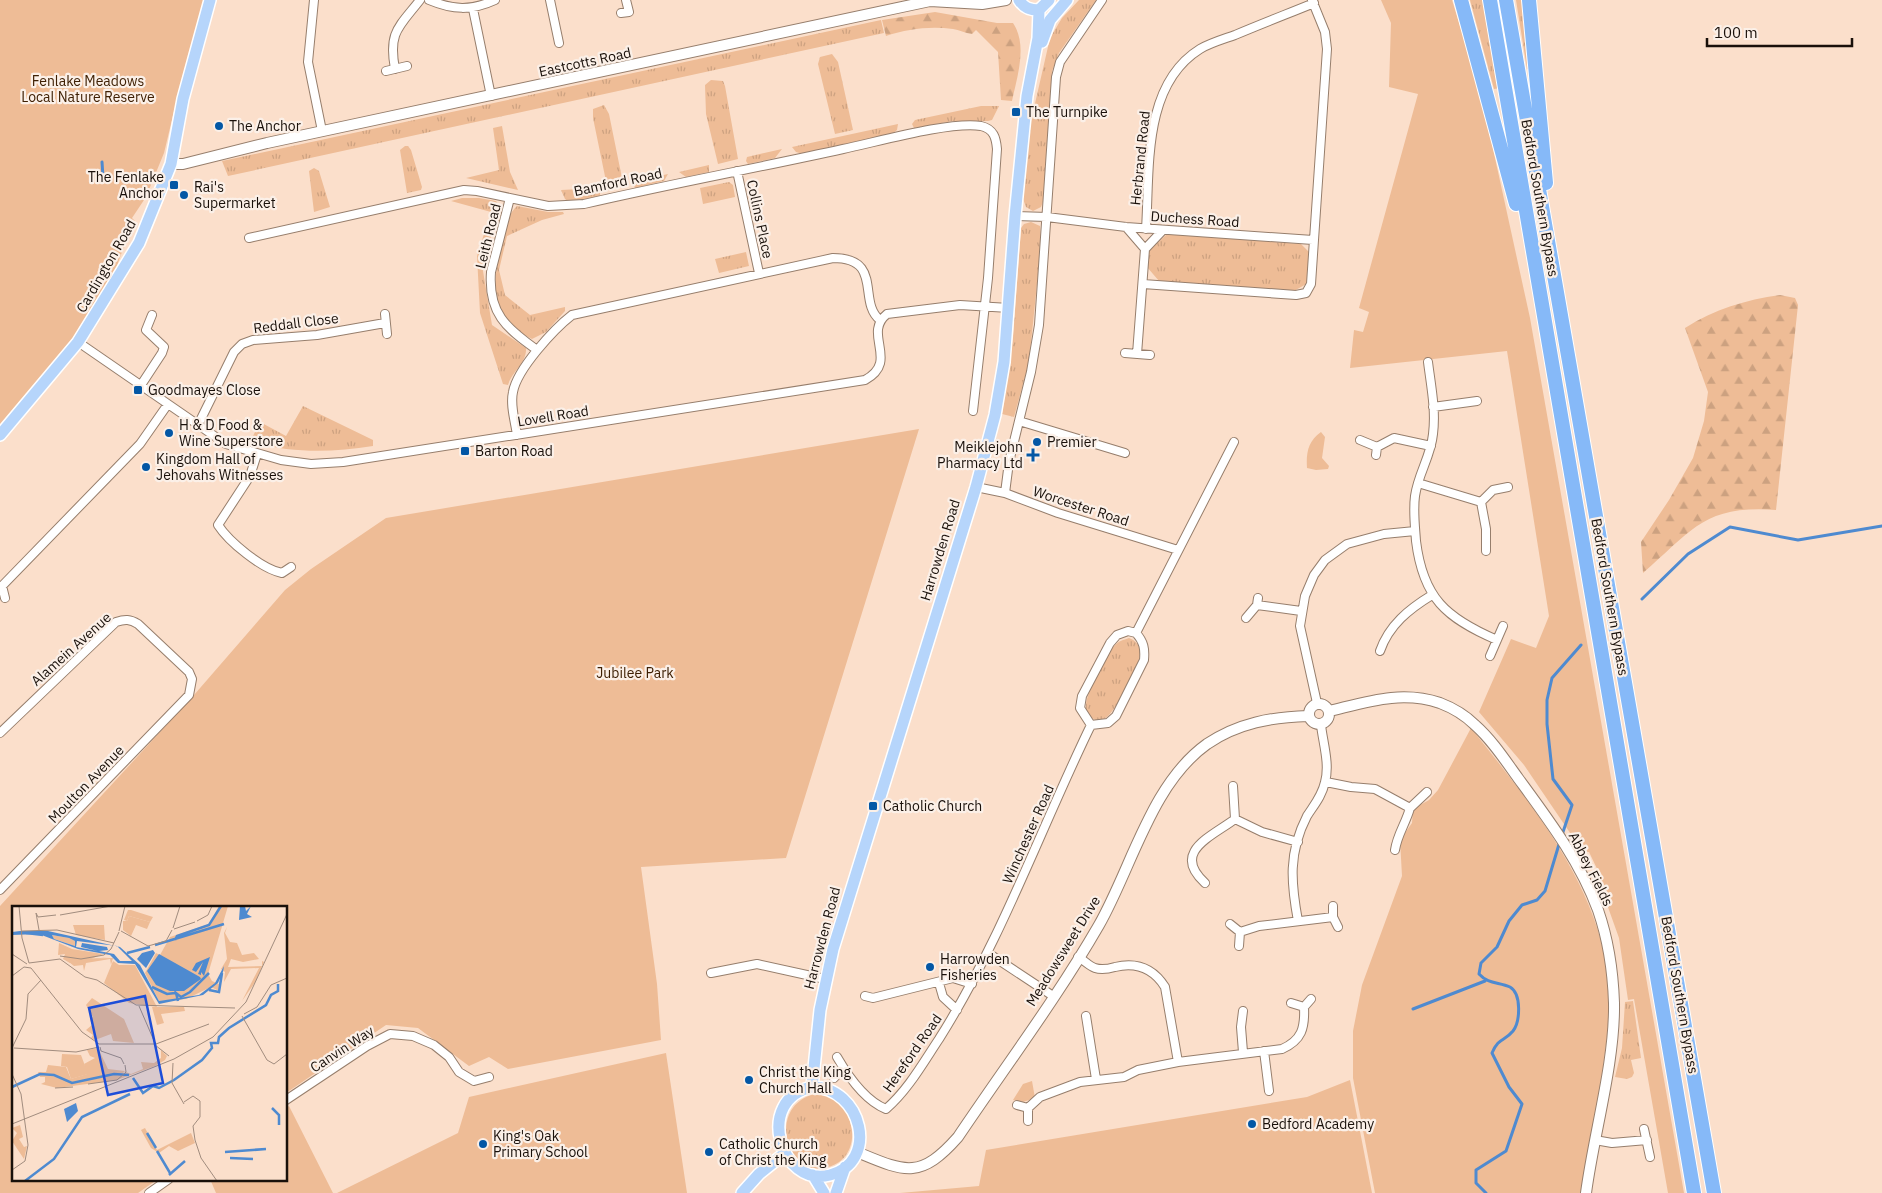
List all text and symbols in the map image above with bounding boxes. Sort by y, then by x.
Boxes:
scale bar [1707,15,1852,47]
text: 100 m [1714,23,1758,42]
street label: Eastcotts Road [537,43,633,81]
park label: Fenlake Meadows Local Nature Reserve [21,72,155,106]
place label: The Turnpike [1026,103,1108,121]
marker: The Turnpike [1010,106,1022,118]
street label: Herbrand Road [1126,110,1154,206]
place label: The Anchor [229,117,301,135]
street label: Bedford Southern Bypass [1517,118,1563,278]
marker: The Anchor [213,120,225,132]
street label: Bamford Road [572,164,664,200]
place label: The Fenlake Anchor [88,168,164,202]
place label: Rai's Supermarket [194,178,276,212]
street label: Collins Place [743,178,777,260]
marker: The Fenlake Anchor [168,179,180,191]
marker: Rai's Supermarket [178,189,190,201]
street label: Leith Road [471,202,505,270]
street label: Duchess Road [1150,207,1240,231]
street label: Cardington Road [72,216,140,316]
street label: Reddall Close [252,309,340,337]
place label: Goodmayes Close [148,381,261,399]
marker: Goodmayes Close [132,384,144,396]
street label: Lovell Road [516,401,590,431]
place label: H & D Food & Wine Superstore [179,416,283,450]
marker: H & D Food & Wine Superstore [163,427,175,439]
place label: Premier [1047,433,1097,451]
marker: Premier [1031,436,1043,448]
place label: Meiklejohn Pharmacy Ltd [937,438,1023,472]
place label: Barton Road [475,442,553,460]
marker: Barton Road [459,445,471,457]
marker: Meiklejohn Pharmacy Ltd [1027,449,1039,461]
place label: Kingdom Hall of Jehovahs Witnesses [156,450,284,484]
marker: Kingdom Hall of Jehovahs Witnesses [140,461,152,473]
street label: Worcester Road [1031,482,1131,530]
street label: Harrowden Road [916,497,964,603]
street label: Bedford Southern Bypass [1587,517,1633,677]
street label: Alamein Avenue [27,608,115,690]
park label: Jubilee Park [596,664,674,682]
street label: Moulton Avenue [44,741,128,827]
street label: Winchester Road [998,782,1058,886]
place label: Catholic Church [883,797,982,815]
marker: Catholic Church [867,800,879,812]
street label: Abbey Fields [1565,829,1617,909]
street label: Harrowden Road [800,885,844,991]
street label: Meadowsweet Drive [1022,892,1104,1009]
inset map [12,906,288,1180]
street label: Bedford Southern Bypass [1657,915,1703,1075]
place label: Harrowden Fisheries [940,950,1010,984]
marker: Harrowden Fisheries [924,961,936,973]
street label: Hereford Road [878,1010,946,1096]
street label: Canvin Way [307,1022,377,1076]
place label: Christ the King Church Hall [759,1063,851,1097]
marker: Christ the King Church Hall [743,1074,755,1086]
place label: Bedford Academy [1262,1115,1374,1133]
marker: Bedford Academy [1246,1118,1258,1130]
place label: King's Oak Primary School [493,1127,588,1161]
place label: Catholic Church of Christ the King [719,1135,827,1169]
marker: King's Oak Primary School [477,1138,489,1150]
marker: Catholic Church of Christ the King [703,1146,715,1158]

